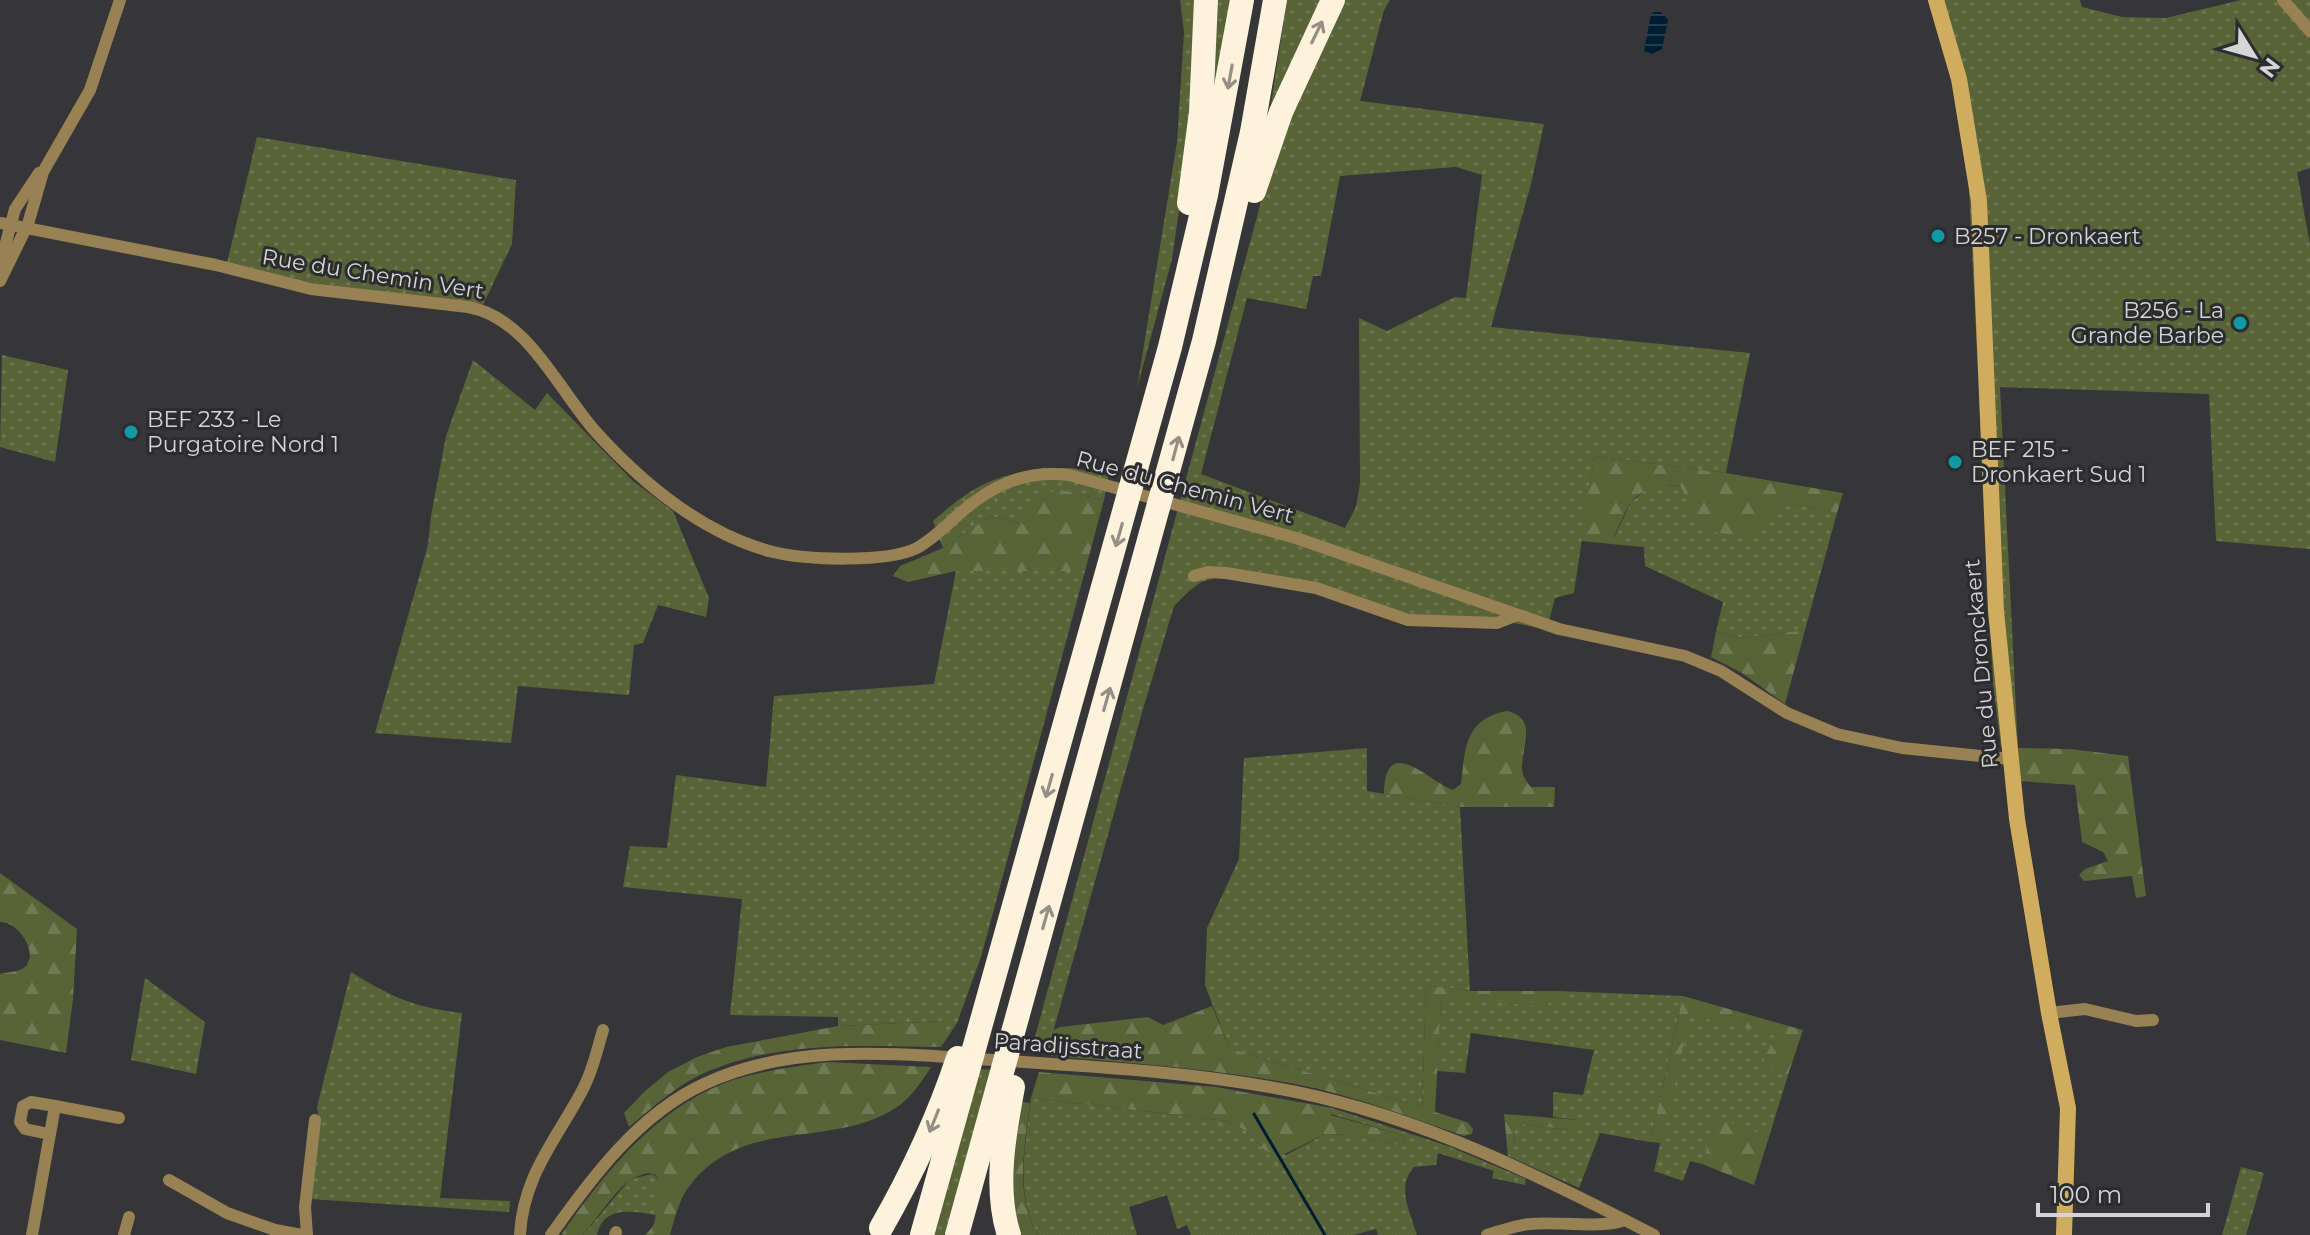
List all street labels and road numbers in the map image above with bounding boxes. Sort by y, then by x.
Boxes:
street label: Rue du Chemin Vert [260,243,486,305]
street label: Rue du Chemin Vert [1073,445,1297,529]
street label: Rue du Dronckaert [1958,558,2004,770]
street label: Paradijsstraat [993,1027,1144,1065]

